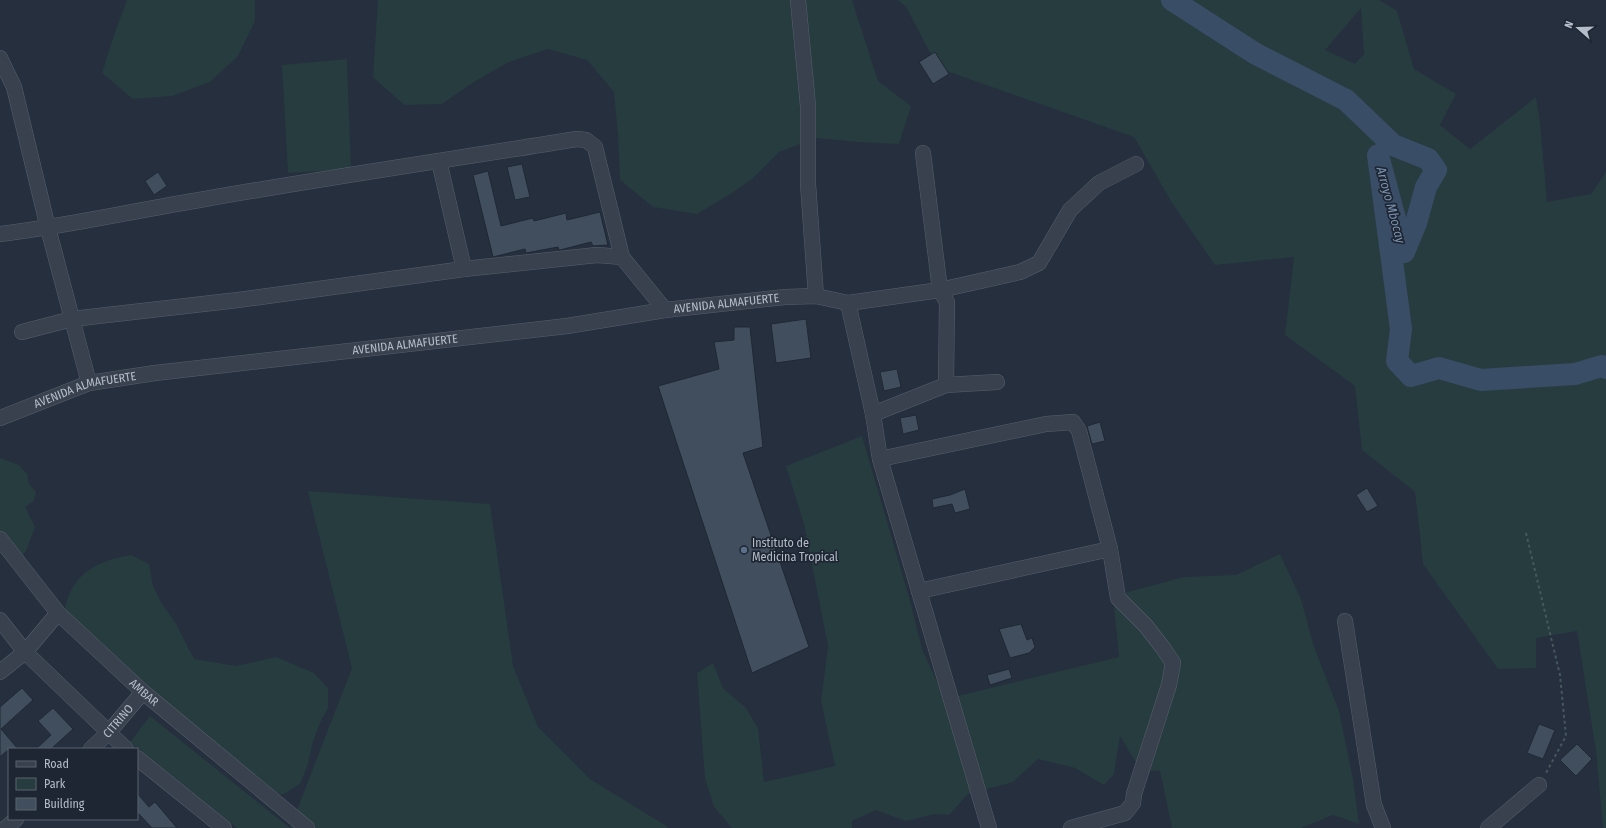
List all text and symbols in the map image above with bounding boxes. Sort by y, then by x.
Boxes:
north arrow [1558,8,1598,48]
text: N [1562,19,1576,30]
water label: Arroyo Mbocay [1373,164,1409,246]
street label: AVENIDA ALMAFUERTE [673,291,780,316]
street label: AVENIDA ALMAFUERTE [351,331,459,357]
street label: AVENIDA ALMAFUERTE [32,369,137,411]
place label: Instituto de Medicina Tropical [752,536,838,564]
marker: Instituto de Medicina Tropical [739,545,749,555]
street label: AMBAR [126,676,162,709]
street label: CITRINO [100,702,136,741]
legend [8,748,138,820]
text: Road [44,757,69,771]
text: Park [44,777,66,791]
text: Building [44,797,85,811]

